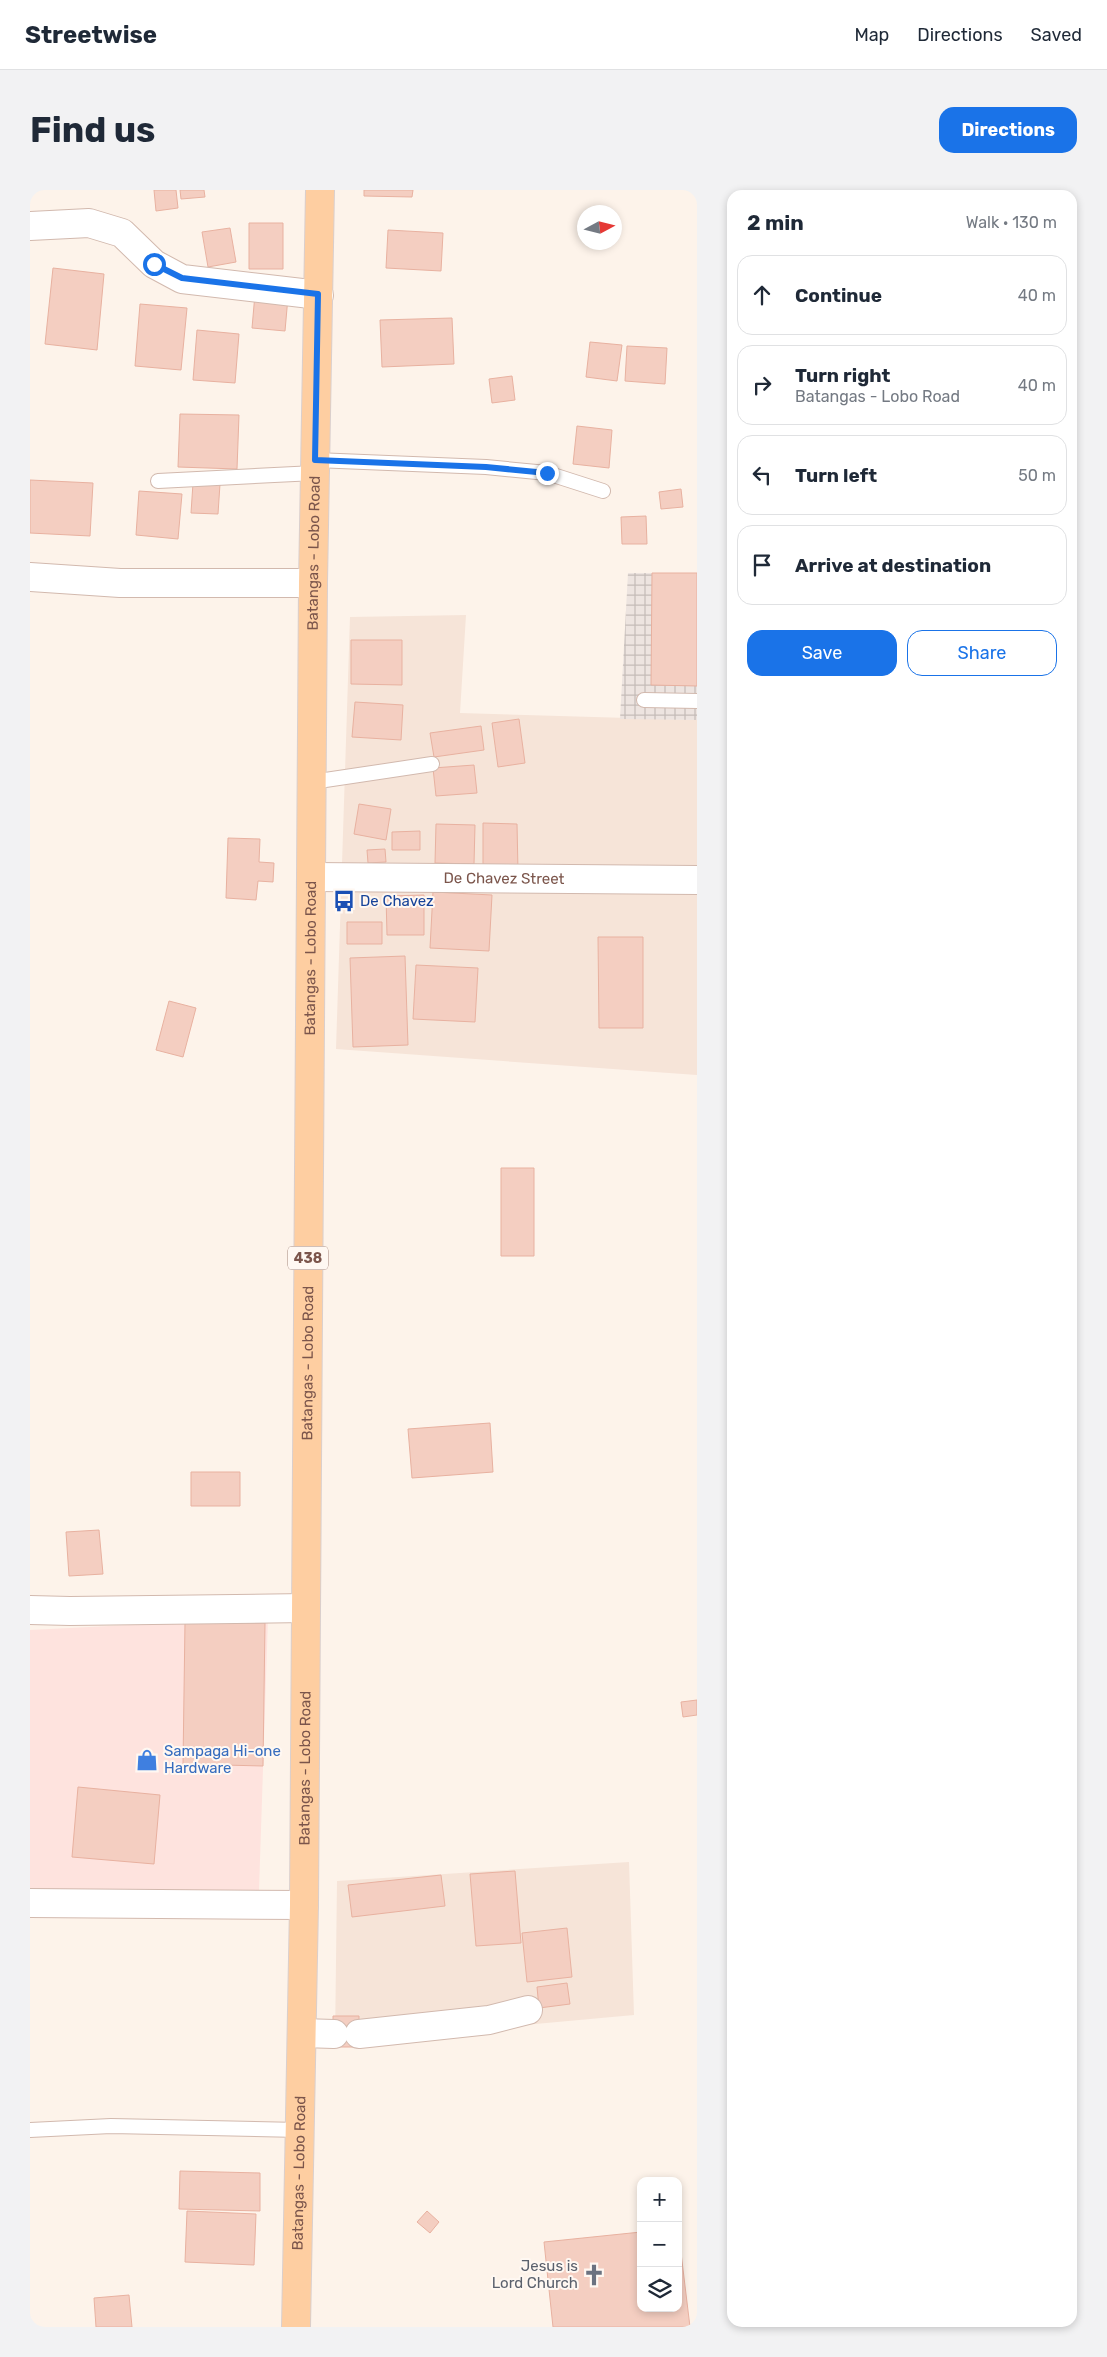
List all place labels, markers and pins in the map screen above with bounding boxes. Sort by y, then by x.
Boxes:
bus stop icon: De Chavez [331,888,357,914]
place label: De Chavez [360,892,434,910]
place label: Sampaga Hi-one Hardware [164,1742,281,1777]
shop icon: Sampaga Hi-one Hardware [134,1747,160,1773]
place label: Jesus is Lord Church [492,2257,578,2292]
church icon: Jesus is Lord Church [581,2262,607,2288]

